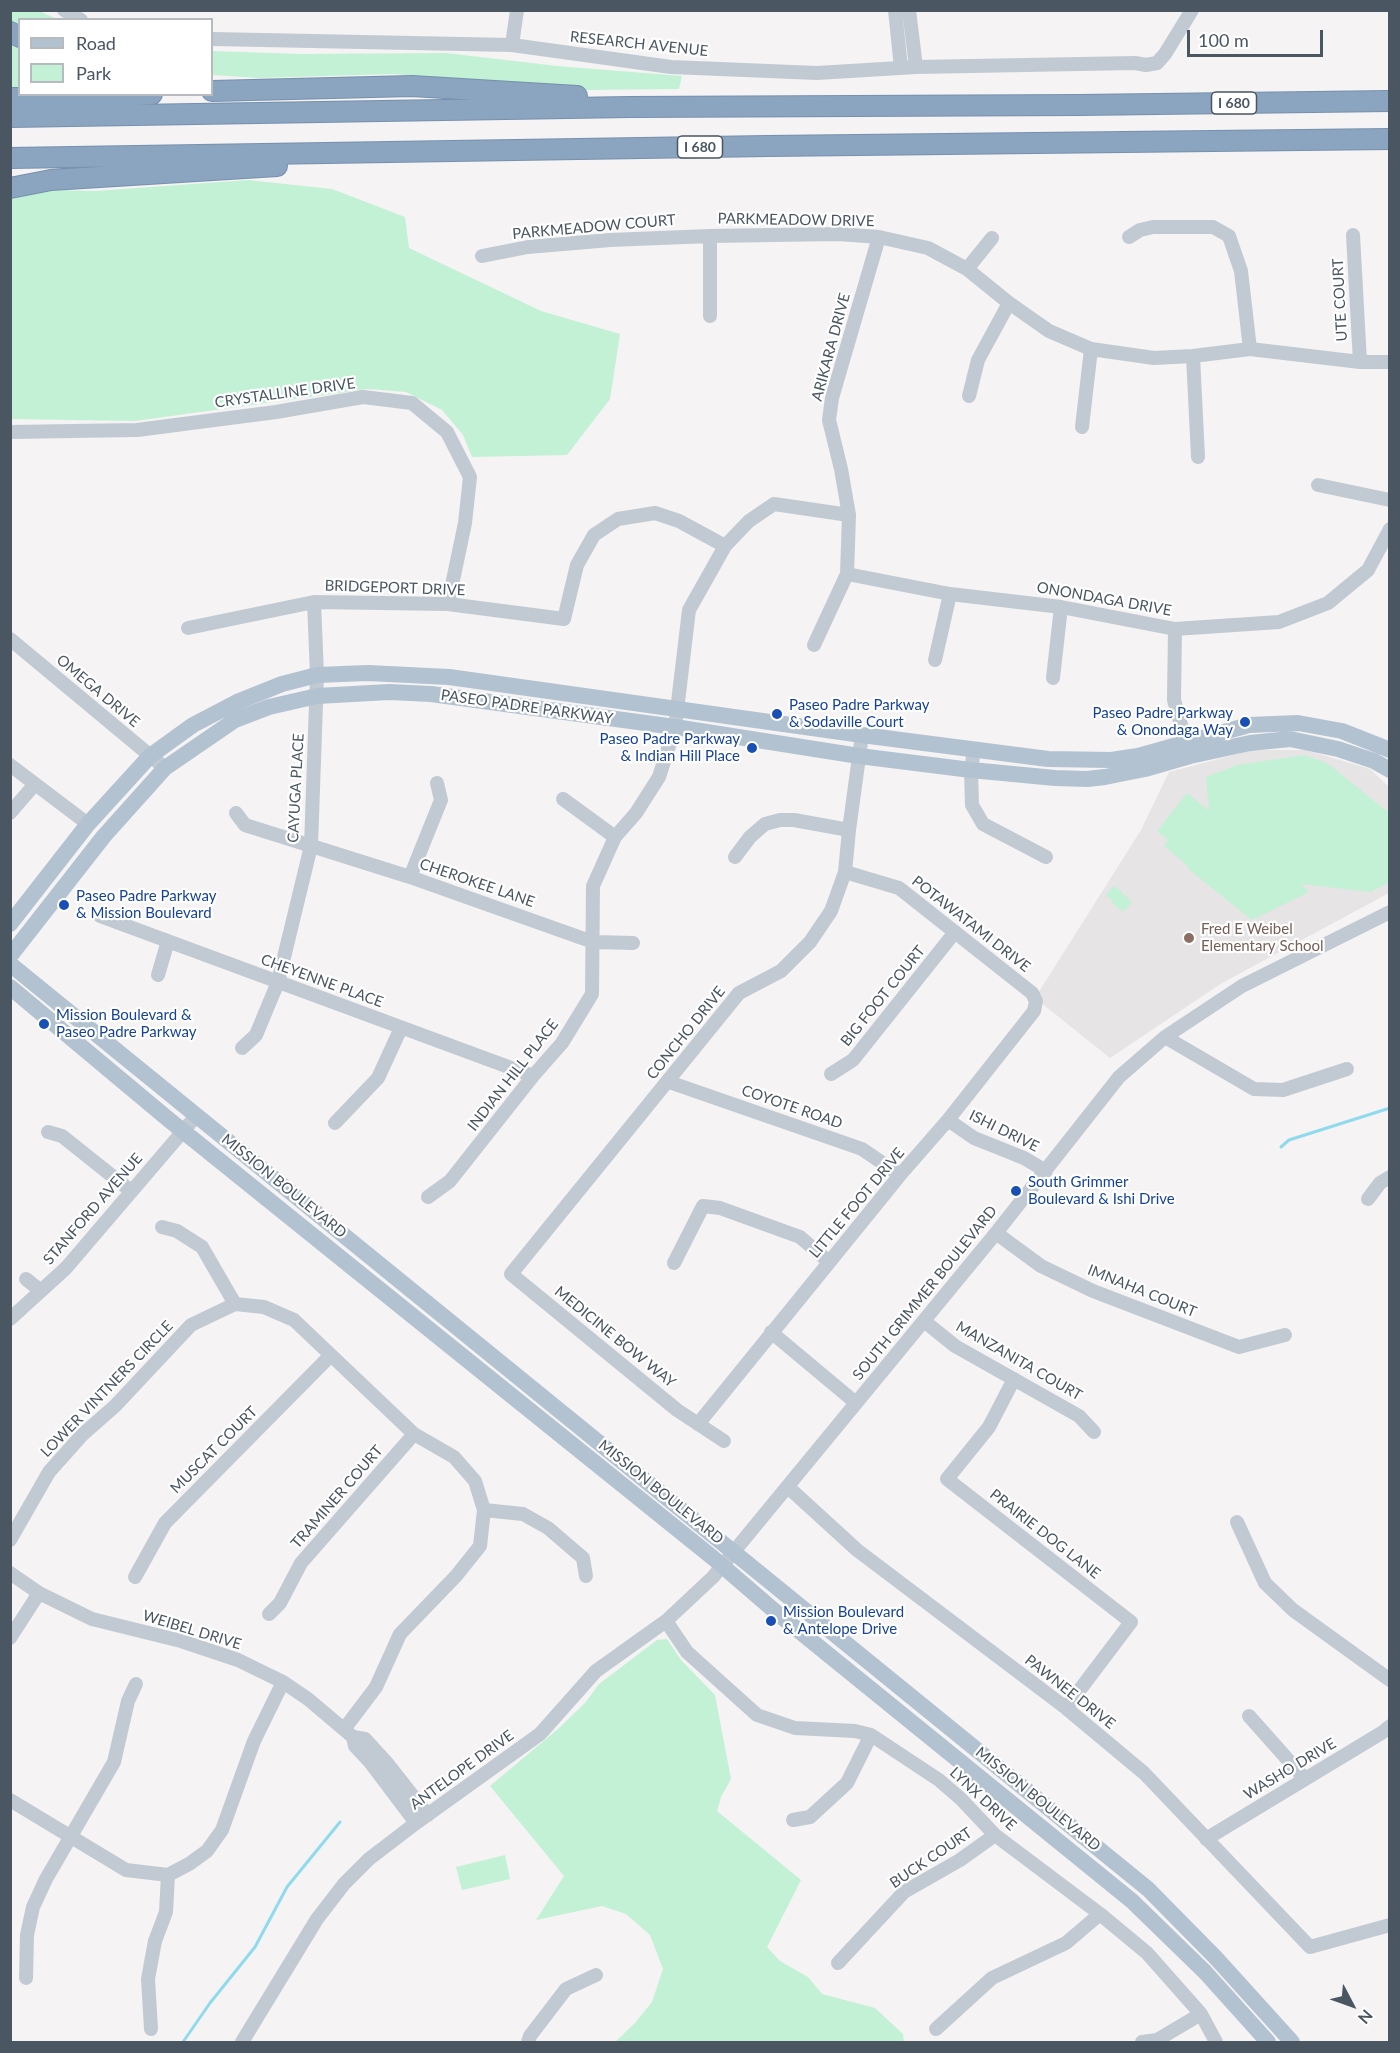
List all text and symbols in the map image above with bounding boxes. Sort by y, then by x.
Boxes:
legend [18,18,213,96]
scale bar [1190,18,1326,56]
street label: RESEARCH AVENUE [569,28,709,60]
text: 100 m [1198,29,1249,51]
text: Road [76,32,116,54]
text: Park [76,62,111,84]
road number: I 680 [1212,92,1256,114]
road number: I 680 [678,136,722,158]
street label: PARKMEADOW DRIVE [717,210,875,230]
street label: PARKMEADOW COURT [512,211,676,243]
street label: UTE COURT [1329,258,1351,342]
street label: ARIKARA DRIVE [808,291,854,403]
street label: CRYSTALLINE DRIVE [214,374,356,412]
street label: BRIDGEPORT DRIVE [324,577,466,599]
street label: ONONDAGA DRIVE [1035,578,1173,620]
street label: OMEGA DRIVE [53,651,143,731]
street label: PASEO PADRE PARKWAY [440,686,614,728]
place label: Paseo Padre Parkway & Sodaville Court [789,696,930,731]
place label: Paseo Padre Parkway & Onondaga Way [1092,704,1233,739]
marker: Paseo Padre Parkway & Sodaville Court [770,707,784,721]
marker: Paseo Padre Parkway & Onondaga Way [1238,715,1252,729]
place label: Paseo Padre Parkway & Indian Hill Place [599,730,740,765]
street label: CAYUGA PLACE [284,733,308,843]
marker: Paseo Padre Parkway & Indian Hill Place [745,741,759,755]
street label: CHEROKEE LANE [417,855,537,911]
street label: POTAWATAMI DRIVE [908,872,1034,976]
place label: Paseo Padre Parkway & Mission Boulevard [76,887,217,922]
marker: Paseo Padre Parkway & Mission Boulevard [57,898,71,912]
place label: Fred E Weibel Elementary School [1201,920,1324,955]
marker: Fred E Weibel Elementary School [1182,931,1196,945]
street label: BIG FOOT COURT [837,942,929,1050]
street label: CHEYENNE PLACE [258,951,386,1011]
street label: CONCHO DRIVE [643,983,729,1083]
place label: Mission Boulevard & Paseo Padre Parkway [56,1006,197,1041]
street label: INDIAN HILL PLACE [464,1016,562,1134]
marker: Mission Boulevard & Paseo Padre Parkway [37,1017,51,1031]
street label: COYOTE ROAD [739,1081,845,1133]
street label: ISHI DRIVE [966,1106,1042,1156]
street label: MISSION BOULEVARD [218,1130,350,1242]
street label: LITTLE FOOT DRIVE [806,1144,908,1262]
street label: STANFORD AVENUE [40,1150,146,1268]
place label: South Grimmer Boulevard & Ishi Drive [1028,1173,1175,1208]
marker: South Grimmer Boulevard & Ishi Drive [1009,1184,1023,1198]
street label: SOUTH GRIMMER BOULEVARD [849,1202,1001,1384]
street label: IMNAHA COURT [1085,1261,1199,1321]
street label: MEDICINE BOW WAY [551,1283,679,1391]
street label: LOWER VINTNERS CIRCLE [37,1317,177,1461]
street label: MANZANITA COURT [953,1317,1085,1405]
street label: MUSCAT COURT [167,1403,261,1497]
street label: MISSION BOULEVARD [595,1436,727,1548]
street label: TRAMINER COURT [287,1442,387,1552]
street label: PRAIRIE DOG LANE [986,1485,1104,1583]
place label: Mission Boulevard & Antelope Drive [783,1603,904,1638]
street label: WEIBEL DRIVE [141,1606,243,1654]
marker: Mission Boulevard & Antelope Drive [764,1614,778,1628]
street label: PAWNEE DRIVE [1021,1651,1119,1733]
street label: ANTELOPE DRIVE [407,1726,517,1814]
street label: WASHO DRIVE [1241,1734,1339,1804]
street label: MISSION BOULEVARD [972,1743,1104,1855]
street label: LYNX DRIVE [946,1764,1020,1834]
street label: BUCK COURT [886,1824,976,1892]
north arrow [1322,1975,1382,2035]
text: N [1355,2006,1377,2028]

